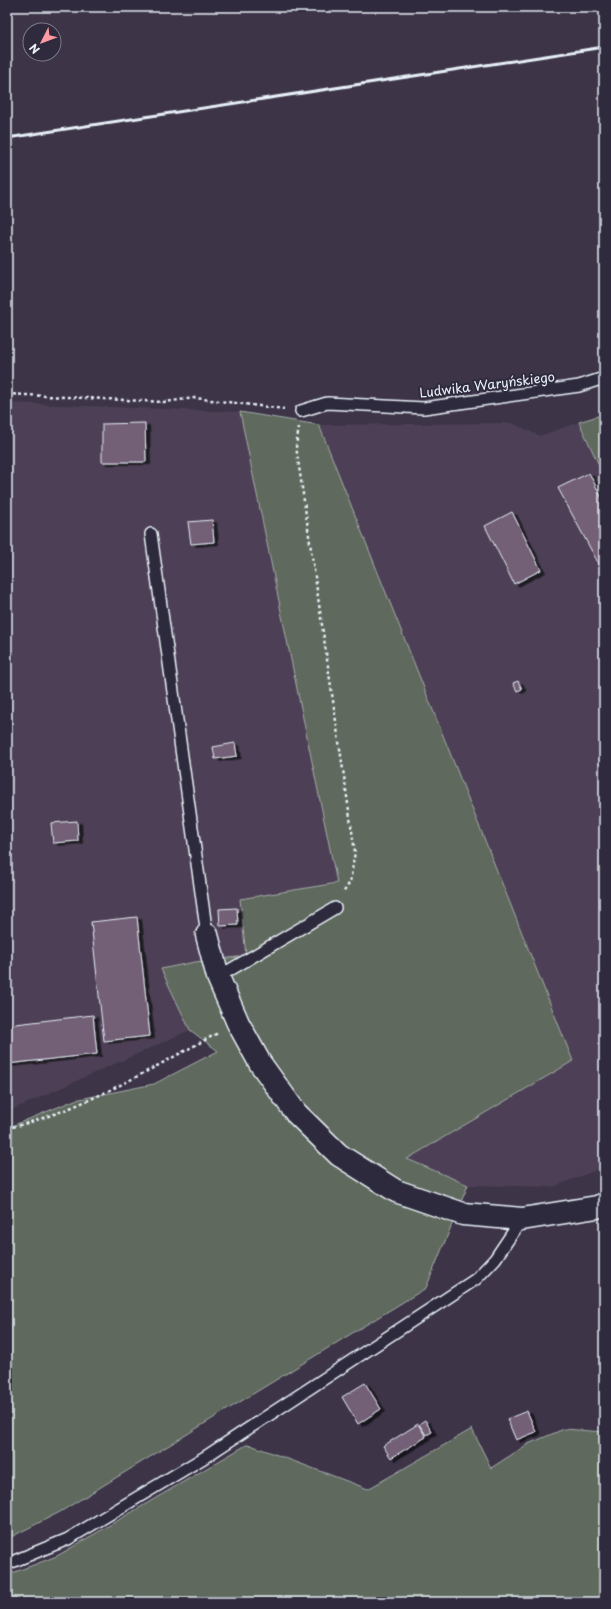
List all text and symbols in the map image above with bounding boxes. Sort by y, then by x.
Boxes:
north arrow [22,22,62,62]
text: N [25,40,43,58]
street label: Ludwika Waryńskiego [418,366,556,402]

